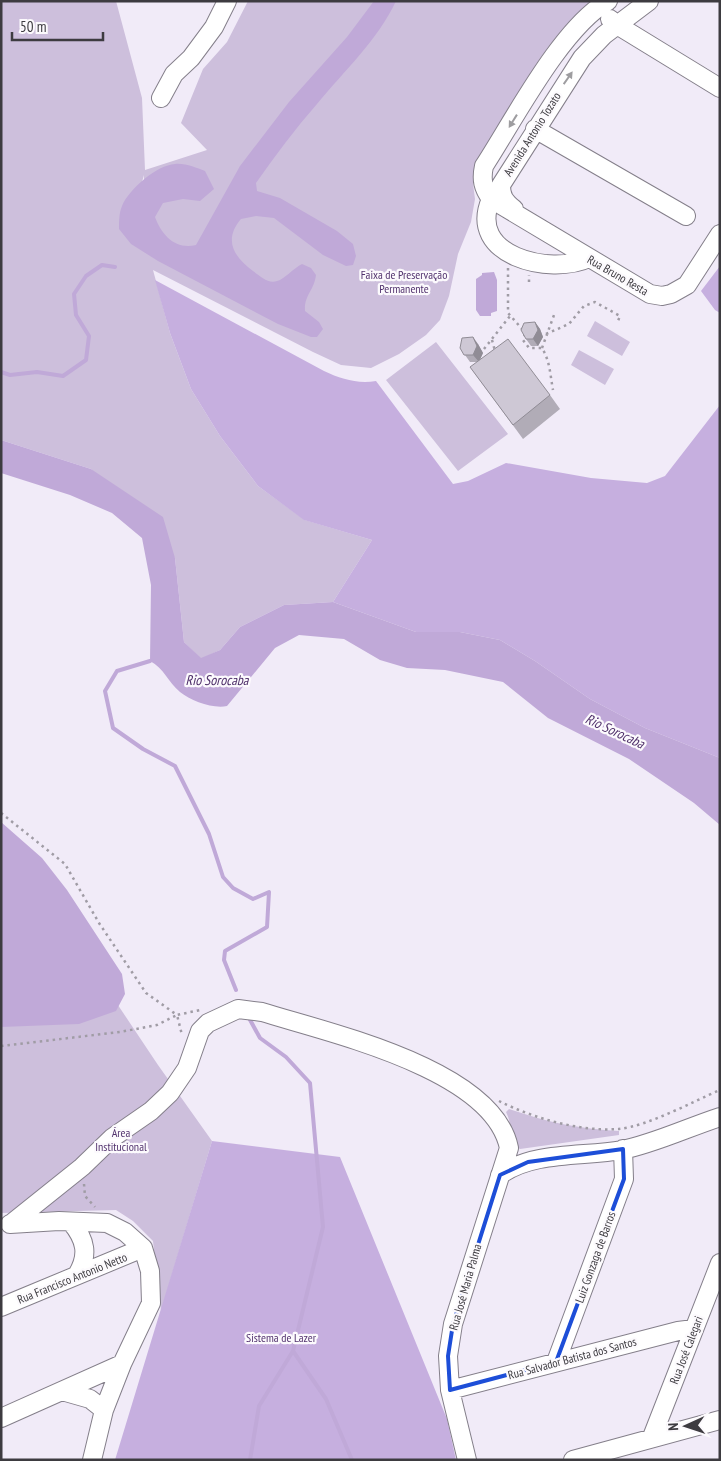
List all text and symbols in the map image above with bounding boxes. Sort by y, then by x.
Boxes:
scale bar [12,10,104,42]
text: 50 m [20,17,46,36]
one-way arrow [563,71,573,85]
street label: Avenida Antonio Tozato [500,89,564,179]
one-way arrow [509,114,518,127]
street label: Rua Bruno Resta [585,252,651,299]
park label: Faixa de Preservação Permanente [361,267,447,296]
water label: Rio Sorocaba [186,671,250,689]
water label: Rio Sorocaba [583,710,649,753]
park label: Área Institucional [95,1125,147,1154]
street label: Luiz Gonzaga de Barros [572,1209,618,1305]
street label: Rua José Maria Palma [446,1242,485,1332]
street label: Rua Francisco Antonio Netto [15,1249,129,1307]
street label: Rua José Calegari [666,1314,706,1386]
park label: Sistema de Lazer [246,1330,317,1345]
street label: Rua Salvador Batista dos Santos [506,1334,638,1382]
north arrow [661,1401,711,1451]
text: N [664,1422,682,1431]

